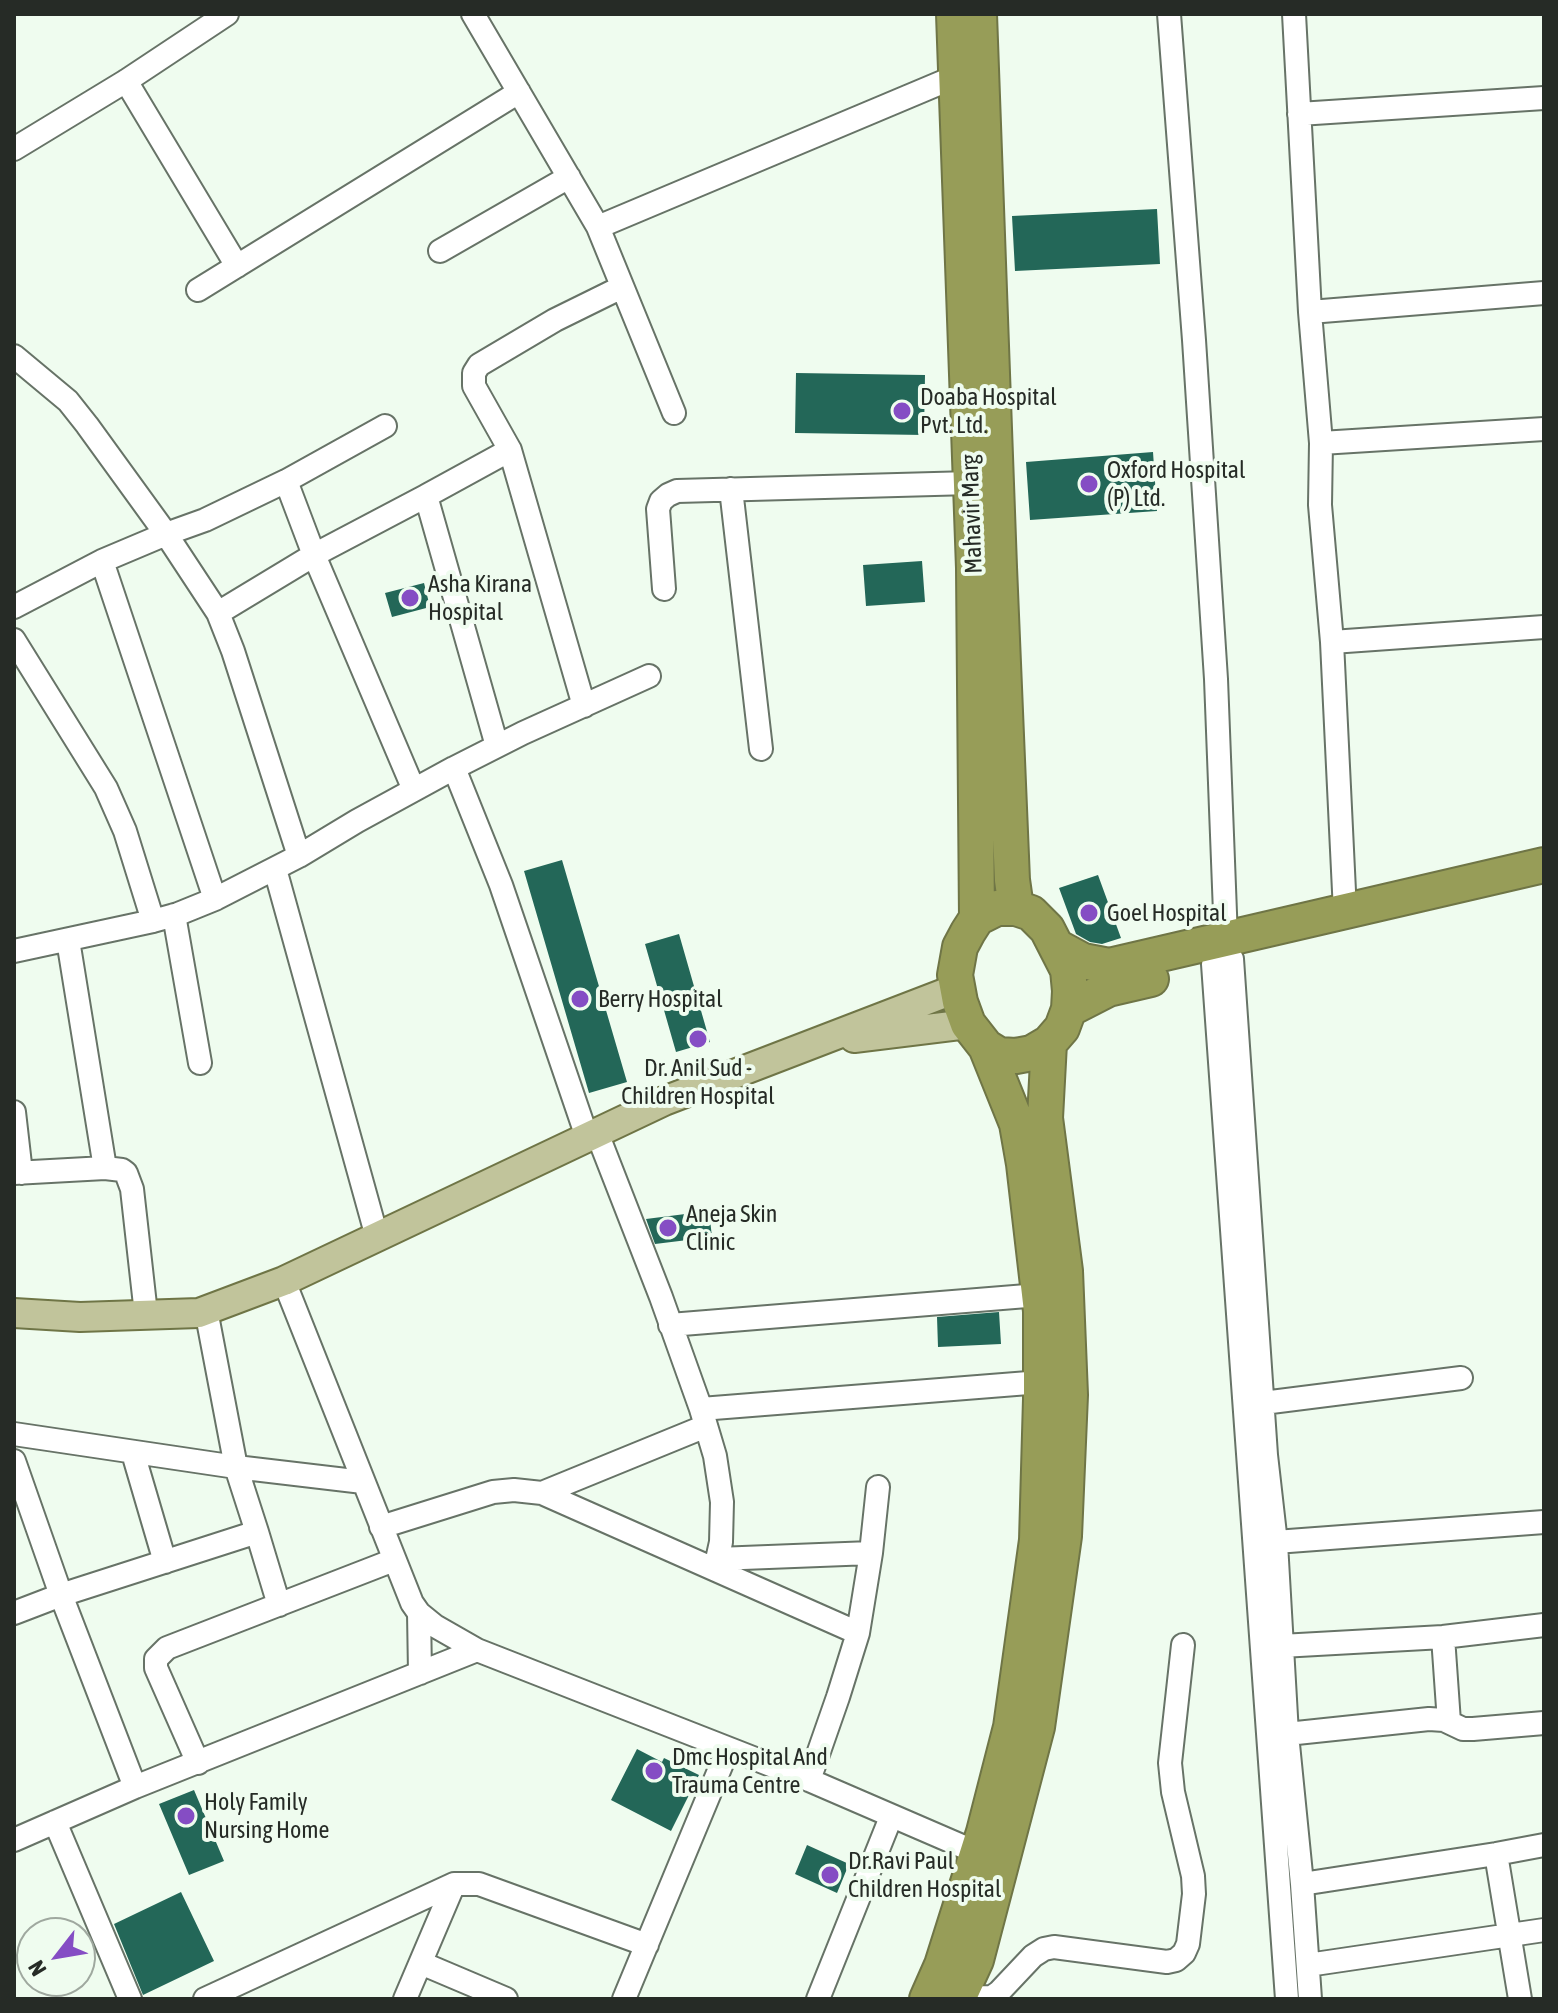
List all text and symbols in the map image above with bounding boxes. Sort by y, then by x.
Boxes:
place label: Doaba Hospital Pvt. Ltd. [920,383,1057,439]
marker: Doaba Hospital Pvt. Ltd. [891,400,913,422]
street label: Mahavir Marg [956,454,988,574]
place label: Oxford Hospital (P) Ltd. [1107,456,1245,512]
marker: Oxford Hospital (P) Ltd. [1078,473,1100,495]
place label: Asha Kirana Hospital [428,570,532,626]
marker: Asha Kirana Hospital [399,587,421,609]
place label: Goel Hospital [1107,899,1227,927]
marker: Goel Hospital [1078,902,1100,924]
place label: Berry Hospital [598,985,723,1013]
marker: Berry Hospital [569,988,591,1010]
marker: Dr. Anil Sud - Children Hospital [687,1028,709,1050]
place label: Dr. Anil Sud - Children Hospital [621,1054,775,1110]
place label: Aneja Skin Clinic [686,1200,777,1256]
marker: Aneja Skin Clinic [657,1217,679,1239]
place label: Dmc Hospital And Trauma Centre [672,1743,828,1799]
marker: Dmc Hospital And Trauma Centre [643,1760,665,1782]
place label: Holy Family Nursing Home [204,1788,329,1844]
marker: Holy Family Nursing Home [175,1805,197,1827]
place label: Dr.Ravi Paul Children Hospital [848,1847,1001,1903]
marker: Dr.Ravi Paul Children Hospital [819,1864,841,1886]
north arrow [16,1917,96,1997]
text: N [23,1956,52,1981]

